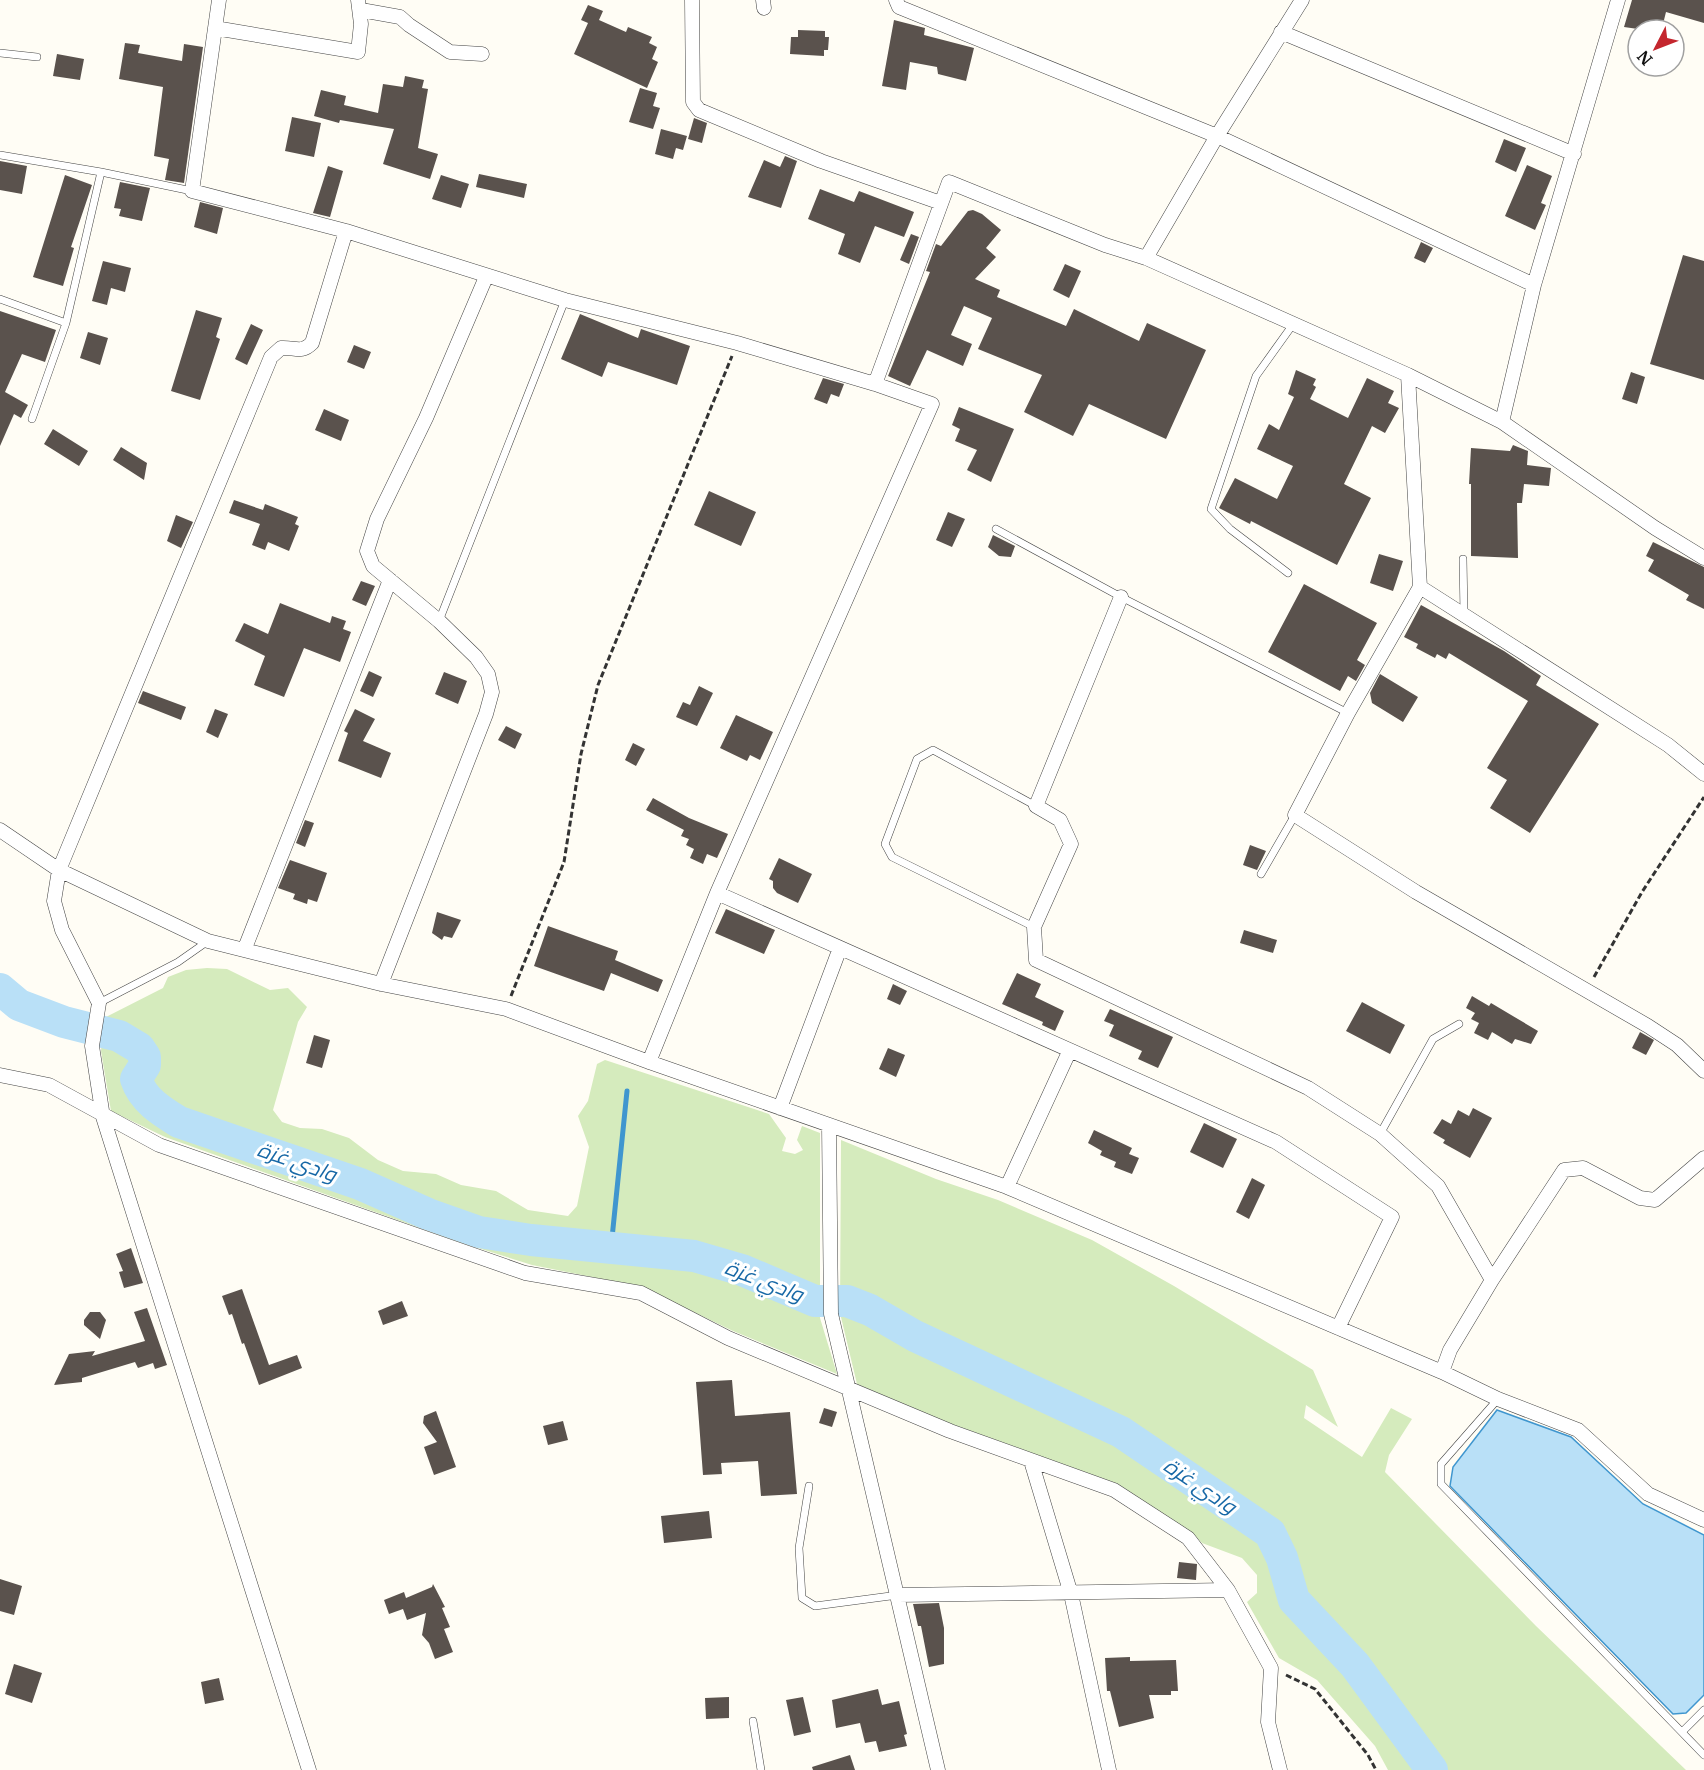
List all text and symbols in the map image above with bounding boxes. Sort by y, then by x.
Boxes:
north arrow [1626,18,1686,78]
text: N [1633,46,1657,69]
water label: وادي غزة [253,1135,342,1192]
water label: وادي غزة [720,1253,809,1312]
water label: وادي غزة [1157,1452,1243,1524]

